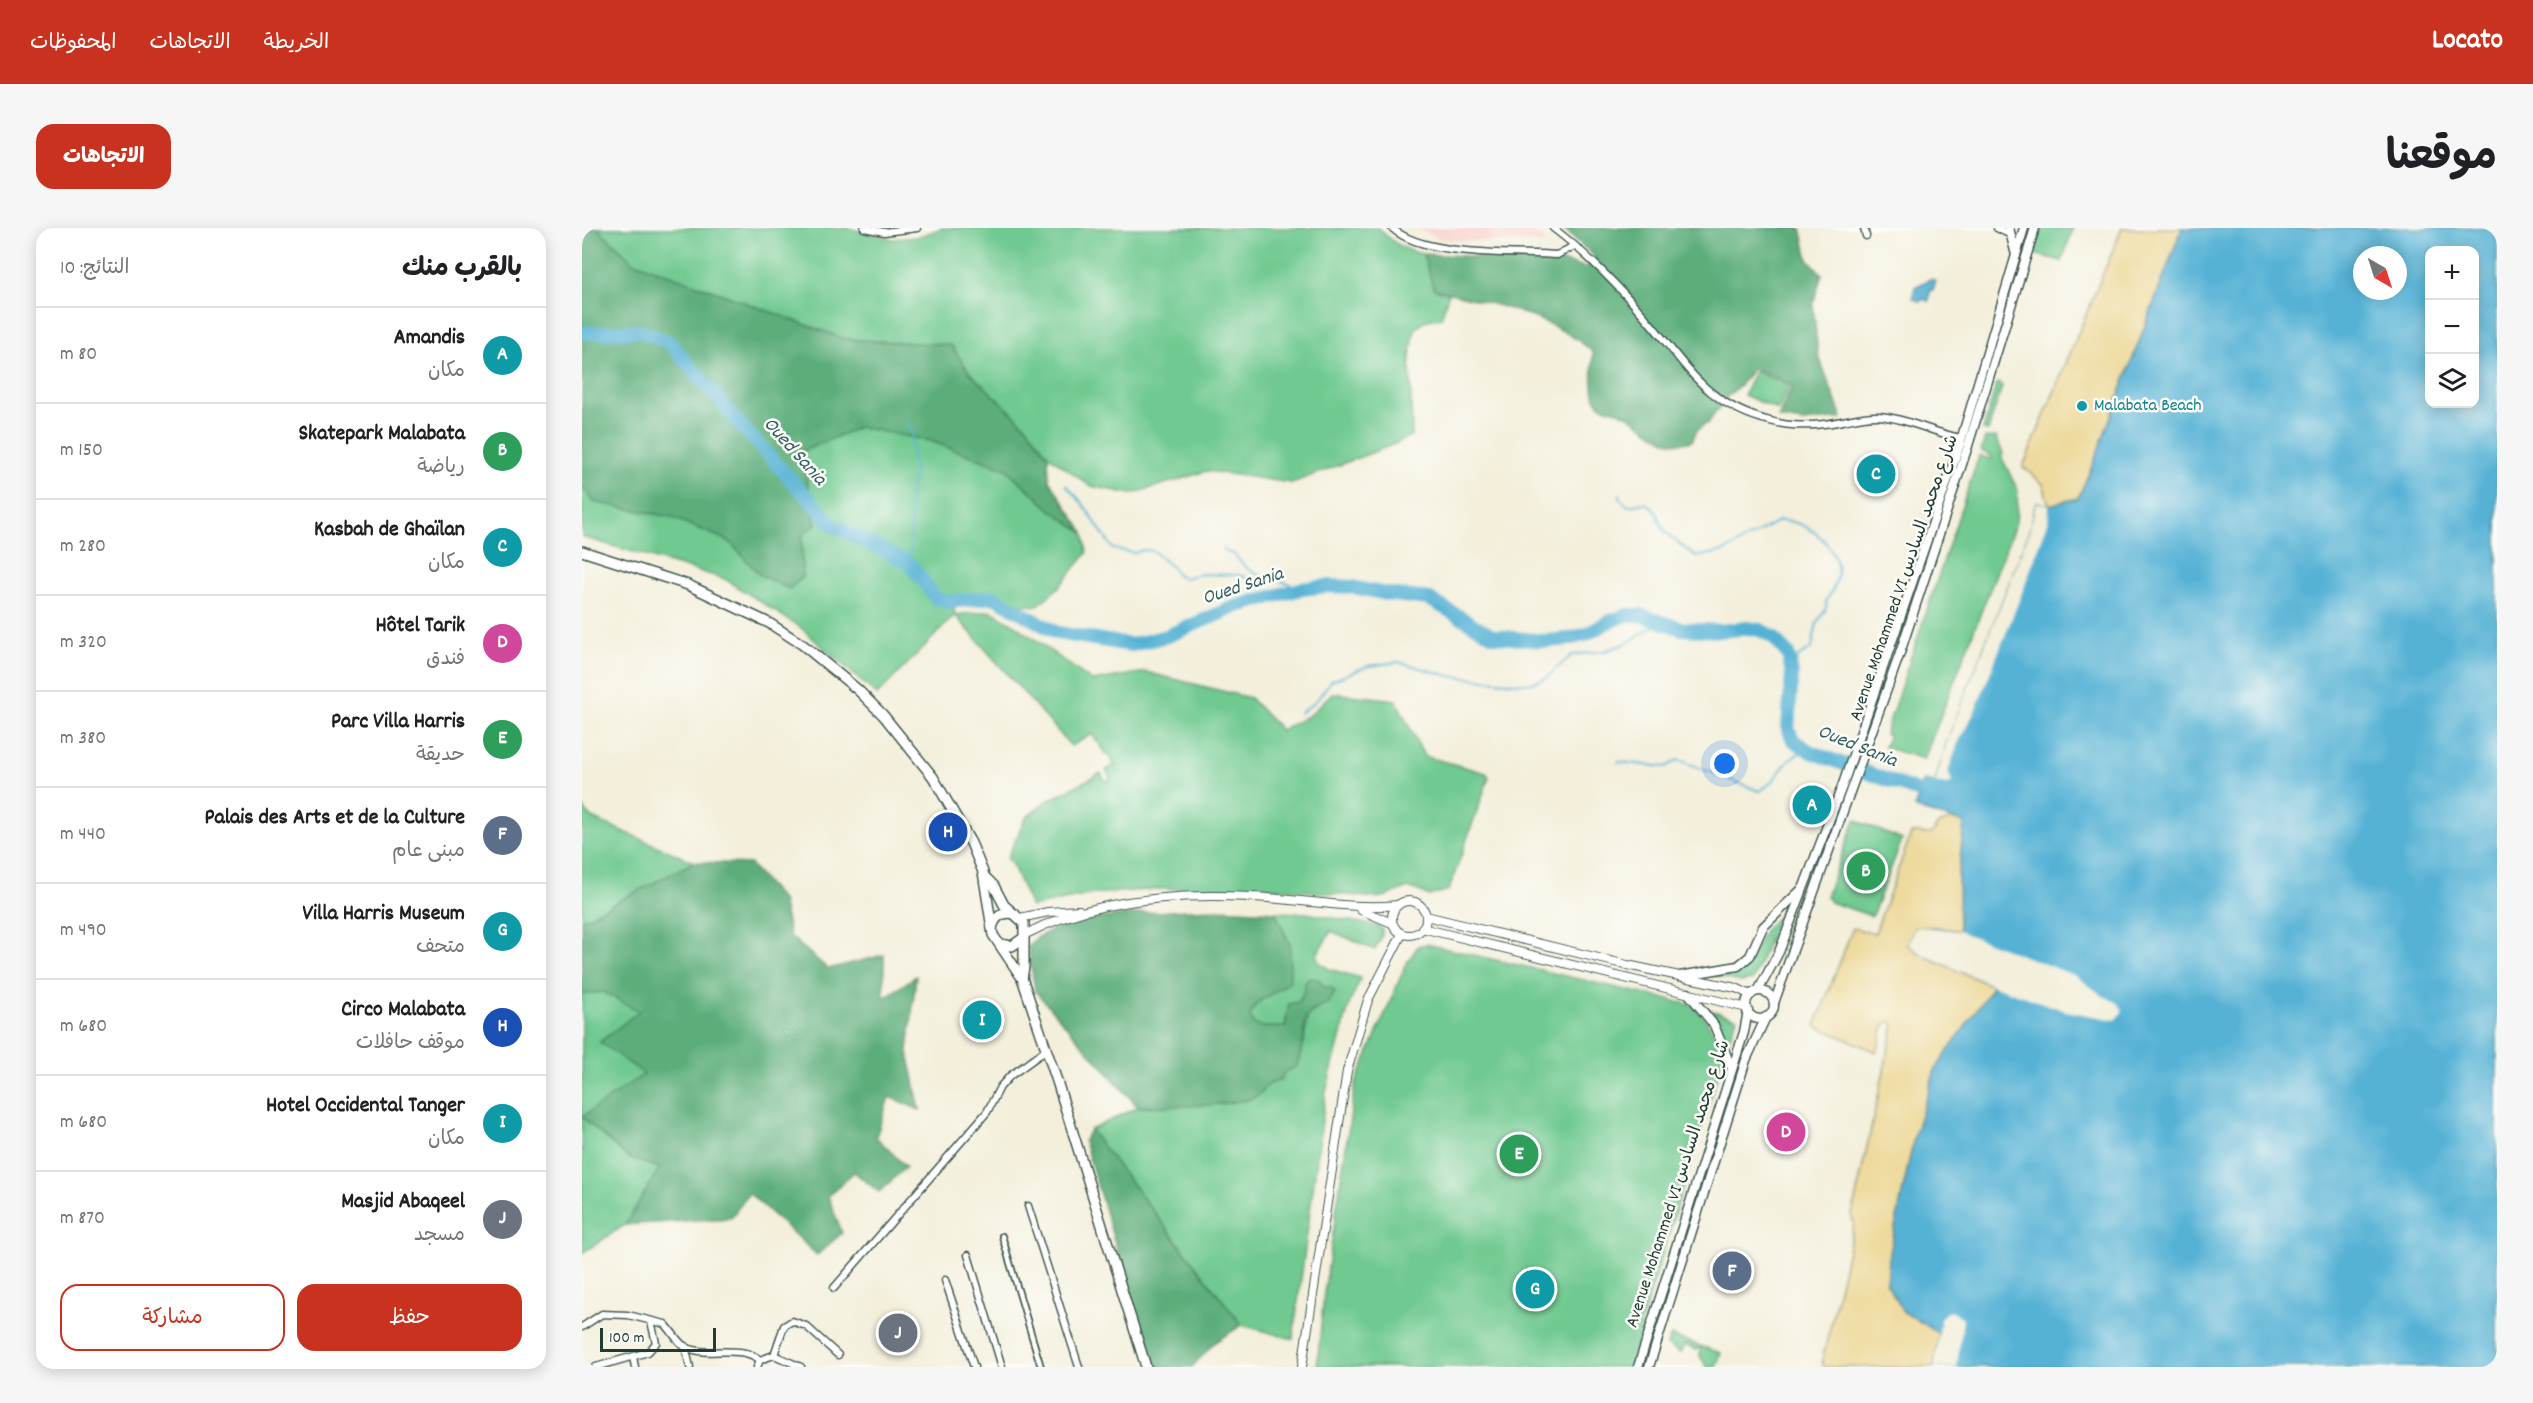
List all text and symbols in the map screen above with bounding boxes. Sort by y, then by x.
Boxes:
text: Locato [2432,22,2503,62]
text: المحفوظات [30,29,116,59]
text: الاتجاهات [149,29,231,59]
text: الخريطة [264,29,329,59]
button: الاتجاهات [36,124,171,189]
text: موقعنا [2386,130,2497,190]
north arrow [2353,246,2407,300]
map controls [2425,246,2479,408]
button: + [2425,246,2479,300]
text: بالقرب منك [402,251,522,288]
text: النتائج: 10 [60,255,129,283]
button: − [2425,300,2479,354]
text: Amandis [394,323,465,354]
text: 80 m [60,341,97,369]
text: A [497,341,508,369]
button: layers [2425,354,2479,408]
text: مكان [428,358,465,386]
place label: Malabata Beach [2094,394,2202,419]
marker: Malabata Beach [2075,399,2089,413]
water label: Oued Sania [756,412,833,494]
text: Skatepark Malabata [298,419,465,450]
street label: Avenue Mohammed VI شارع محمد السادس [1844,432,1966,724]
text: 150 m [60,437,103,465]
text: B [498,437,507,465]
pin: C [1856,452,1896,496]
text: رياضة [417,454,465,482]
text: Kasbah de Ghaïlan [314,515,465,546]
text: 280 m [60,533,106,561]
text: C [498,533,507,561]
text: مكان [428,550,465,578]
water label: Oued Sania [1199,560,1288,613]
text: Hôtel Tarik [376,611,465,642]
text: 320 m [60,629,107,657]
text: D [497,629,508,657]
text: فندق [426,646,465,674]
text: Parc Villa Harris [331,707,465,738]
water label: Oued Sania [1813,718,1902,776]
text: 380 m [60,725,106,753]
text: E [498,725,507,753]
text: حديقة [416,742,465,770]
your location [1710,749,1739,778]
pin: A [1792,782,1832,828]
text: Palais des Arts et de la Culture [204,803,465,834]
pin: H [928,810,968,854]
text: 440 m [60,821,106,849]
text: F [498,821,507,849]
text: مبنى عام [392,838,465,866]
pin: B [1846,848,1886,894]
text: Villa Harris Museum [302,899,465,930]
text: 490 m [60,917,107,945]
text: G [497,917,508,945]
text: متحف [416,934,465,962]
text: Circo Malabata [341,995,465,1026]
pin: I [962,998,1002,1042]
text: 680 m [60,1013,107,1041]
text: H [497,1013,508,1041]
text: موقف حافلات [356,1030,465,1058]
street label: Avenue Mohammed VI شارع محمد السادس [1621,1037,1737,1331]
text: Hotel Occidental Tanger [266,1091,465,1122]
text: 680 m [60,1109,107,1137]
text: I [499,1109,506,1137]
pin: D [1766,1110,1806,1154]
text: مكان [428,1126,465,1154]
pin: E [1500,1132,1538,1176]
text: Masjid Abaqeel [341,1187,465,1218]
text: 870 m [60,1205,105,1233]
text: J [499,1205,506,1233]
text: مسجد [414,1222,465,1250]
pin: F [1712,1248,1752,1294]
pin: G [1516,1266,1554,1312]
button: مشاركة [60,1284,285,1351]
button: حفظ [297,1284,522,1351]
pin: J [878,1310,918,1356]
scale bar [600,1325,716,1352]
text: 100 m [609,1327,645,1350]

